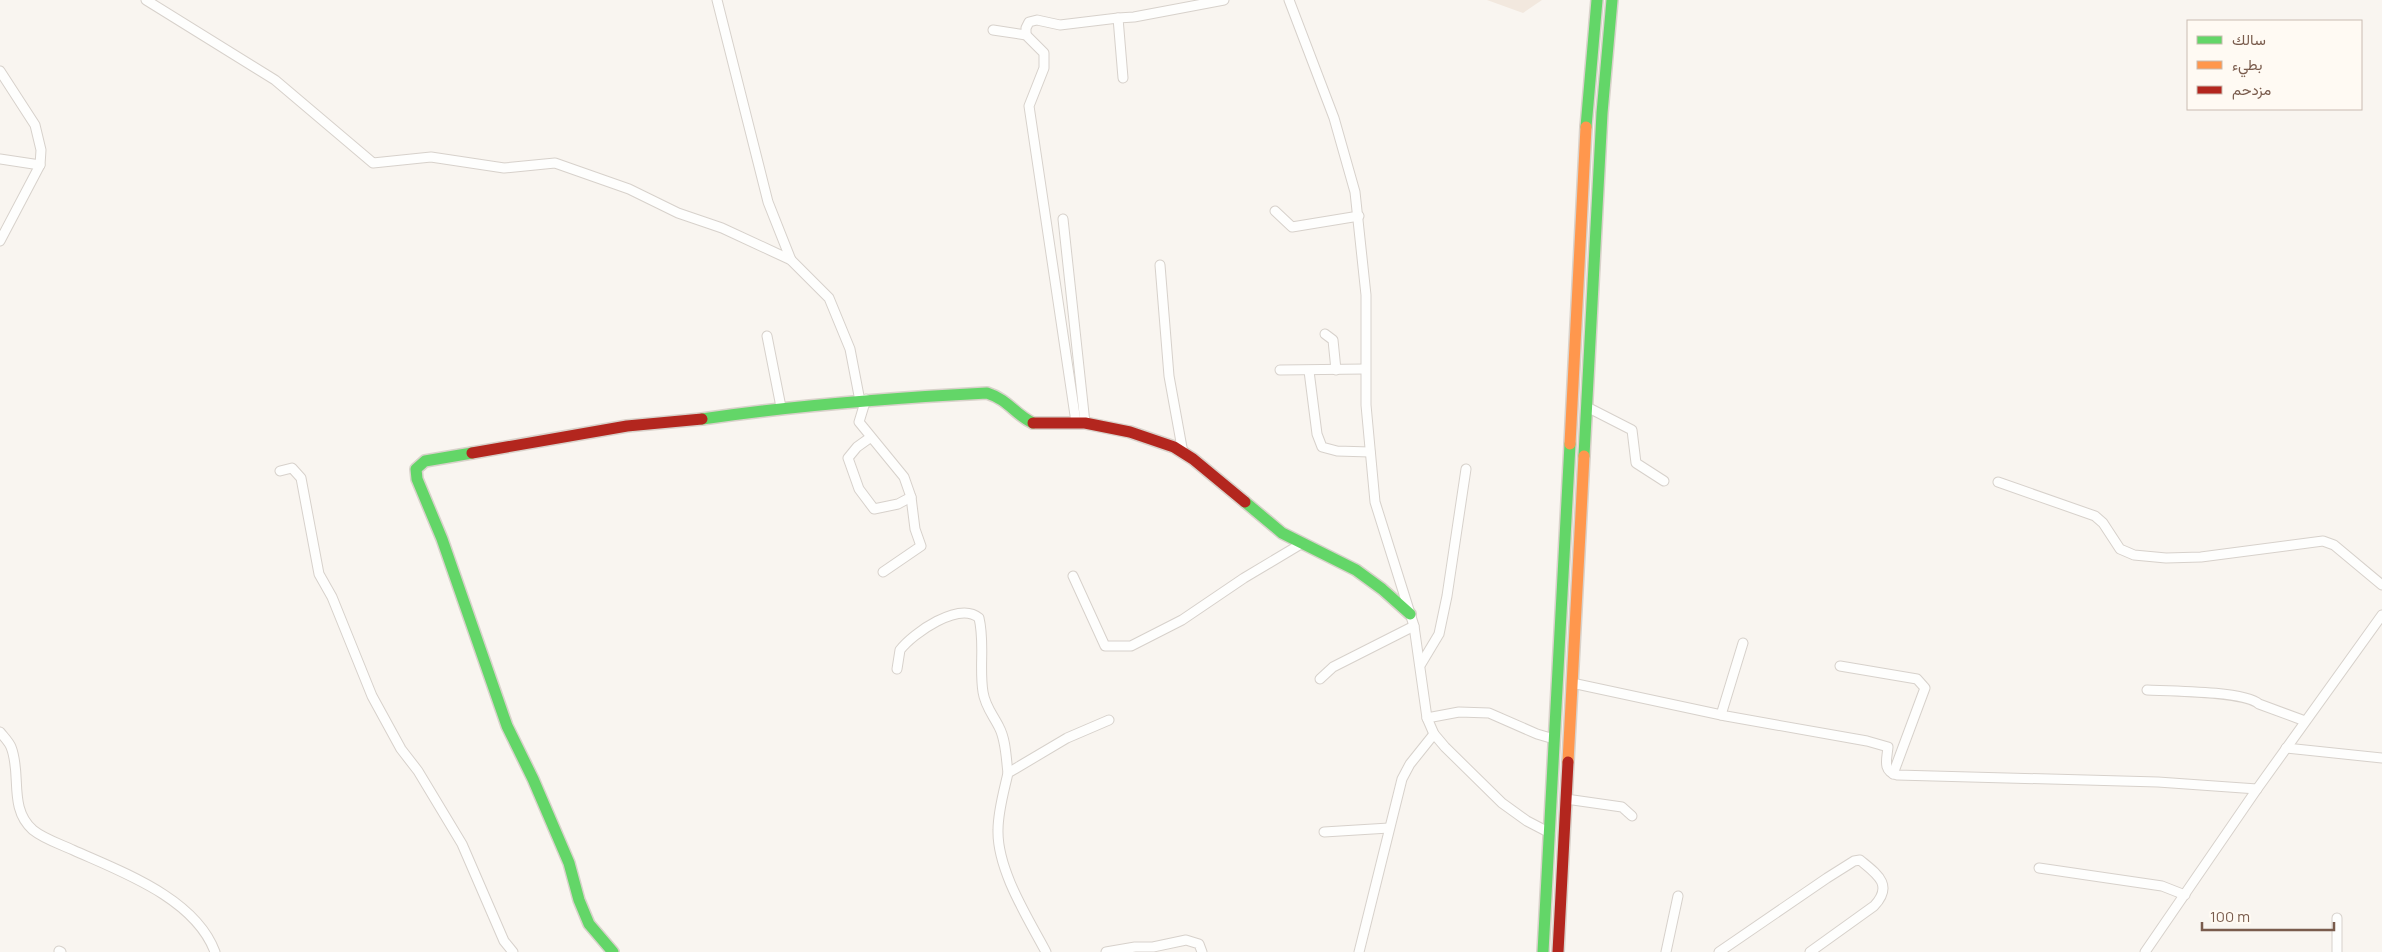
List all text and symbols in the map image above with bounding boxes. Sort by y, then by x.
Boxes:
legend [2187,20,2362,110]
text: سالك [2232,29,2266,50]
text: بطيء [2232,54,2262,78]
text: مزدحم [2232,79,2271,100]
scale bar [2202,900,2334,932]
text: 100 m [2210,906,2250,927]

